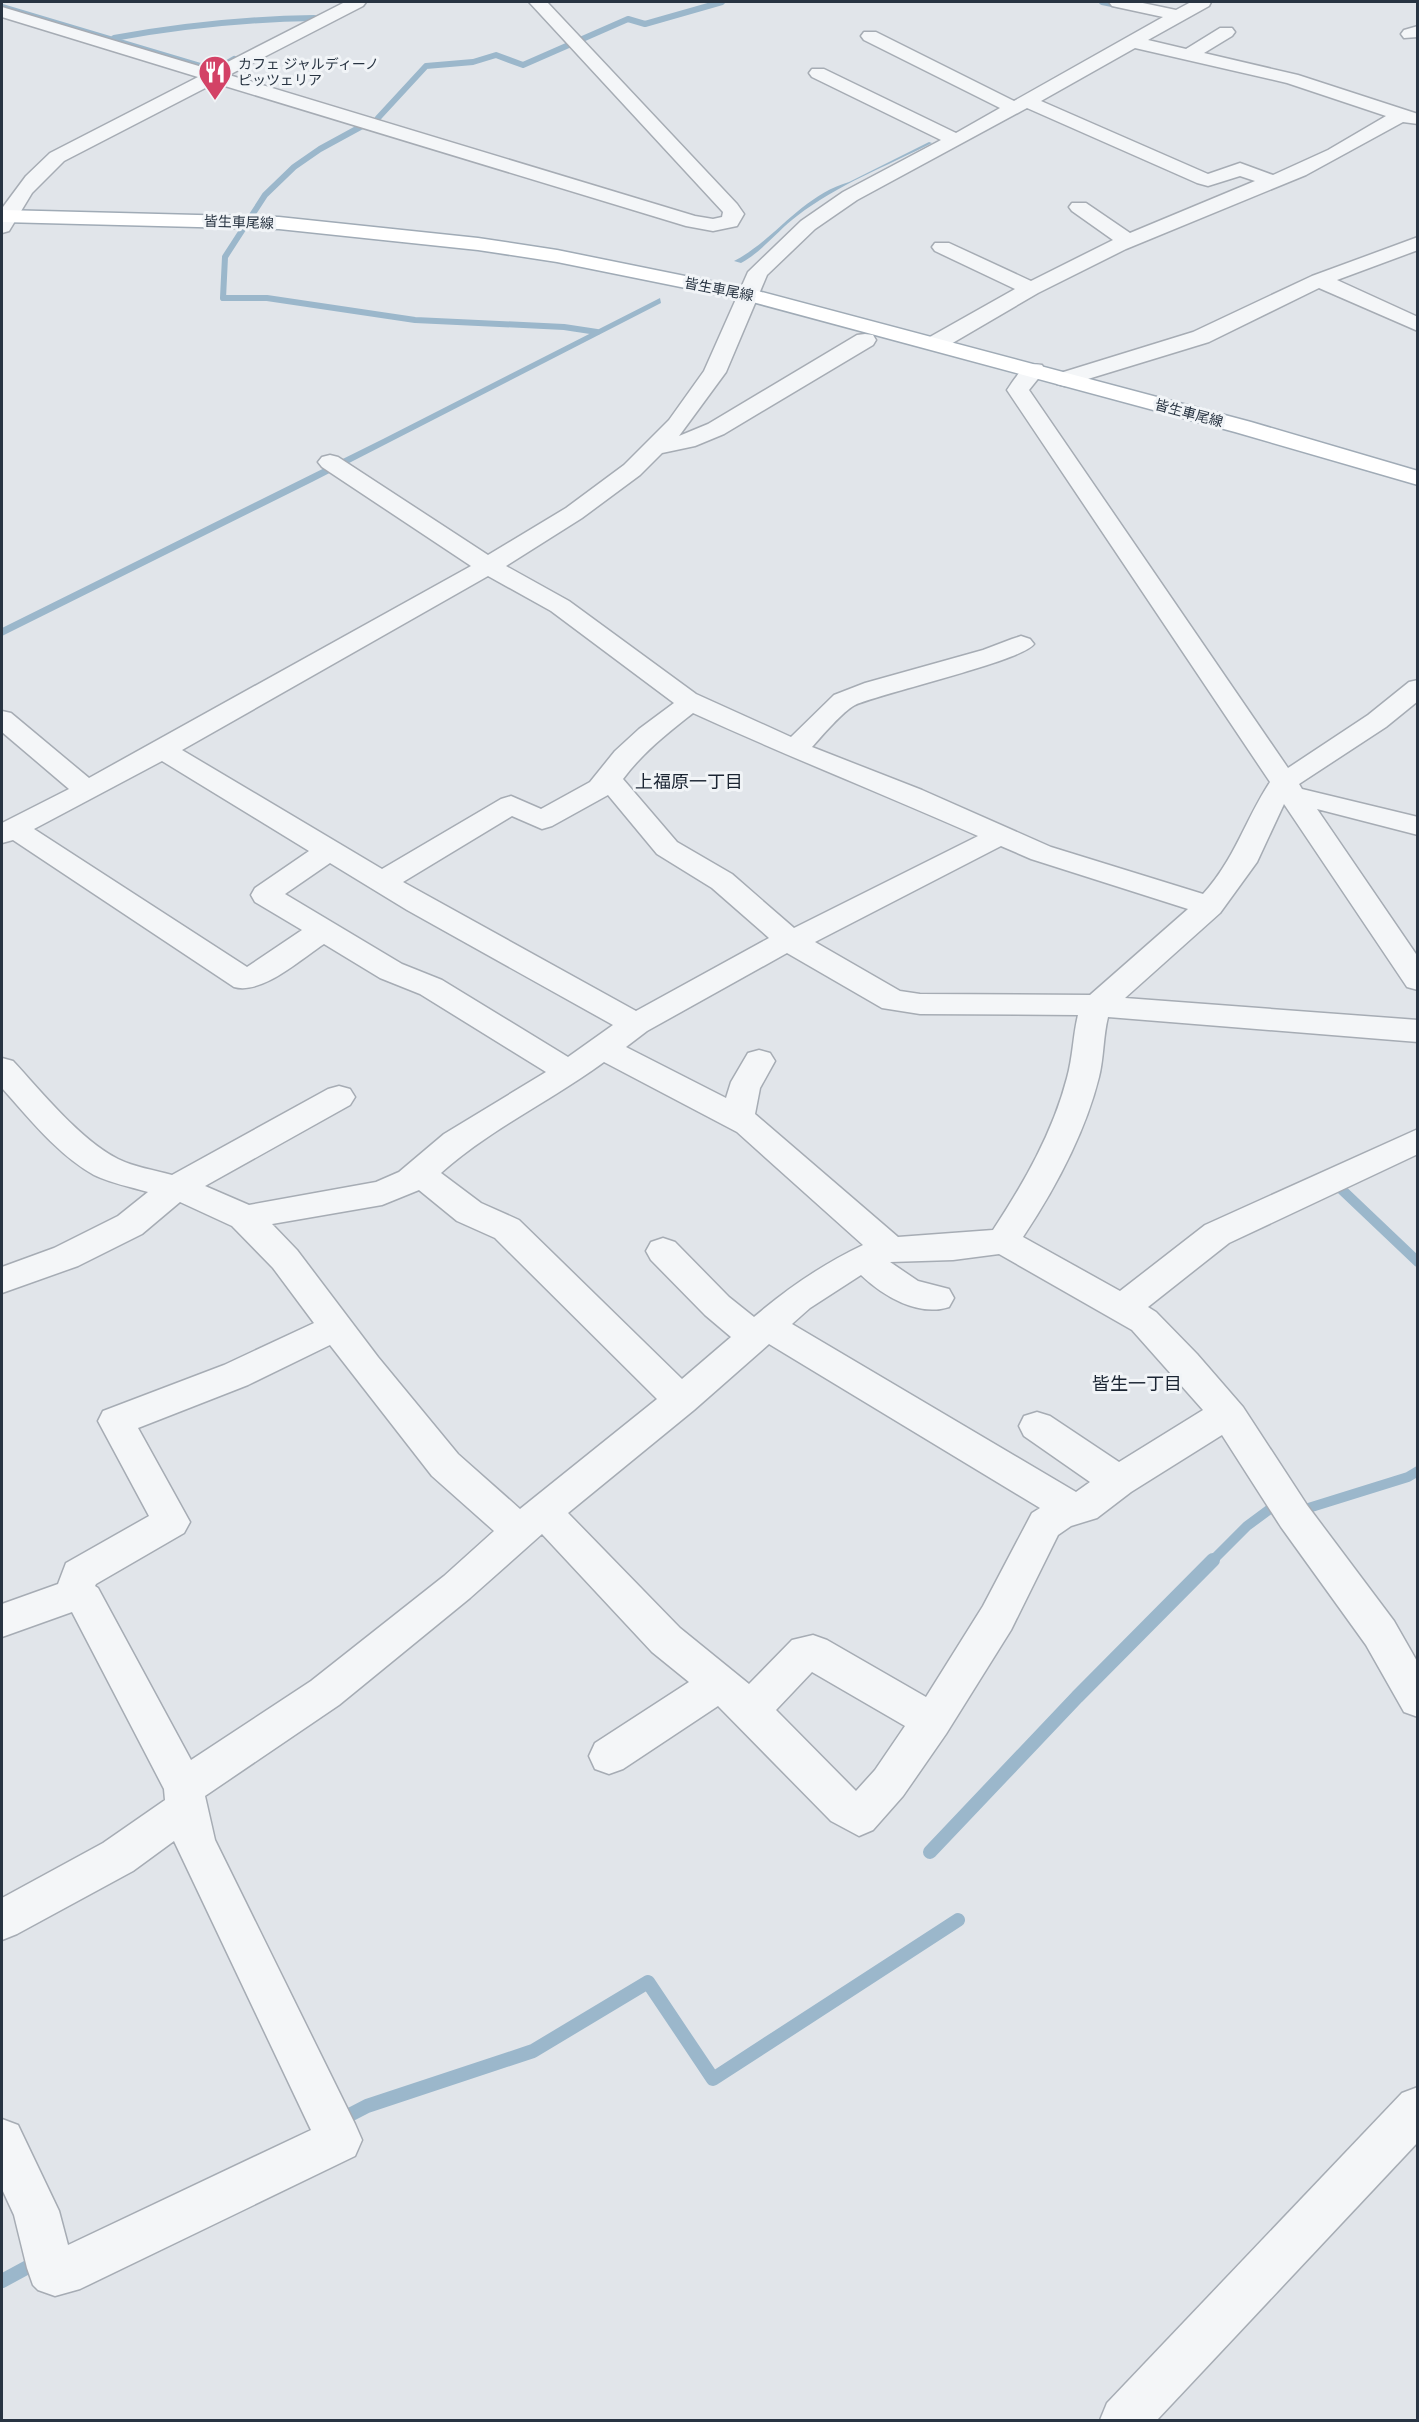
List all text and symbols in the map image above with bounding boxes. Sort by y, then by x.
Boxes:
restaurant icon: カフェ ジャルディーノ ピッツェリア [197,54,233,101]
place label: カフェ ジャルディーノ ピッツェリア [238,56,379,88]
street label: 皆生車尾線 [204,213,274,231]
street label: 皆生車尾線 [683,274,755,304]
street label: 皆生車尾線 [1153,396,1225,430]
district label: 上福原一丁目 [635,771,743,792]
district label: 皆生一丁目 [1092,1373,1182,1394]

